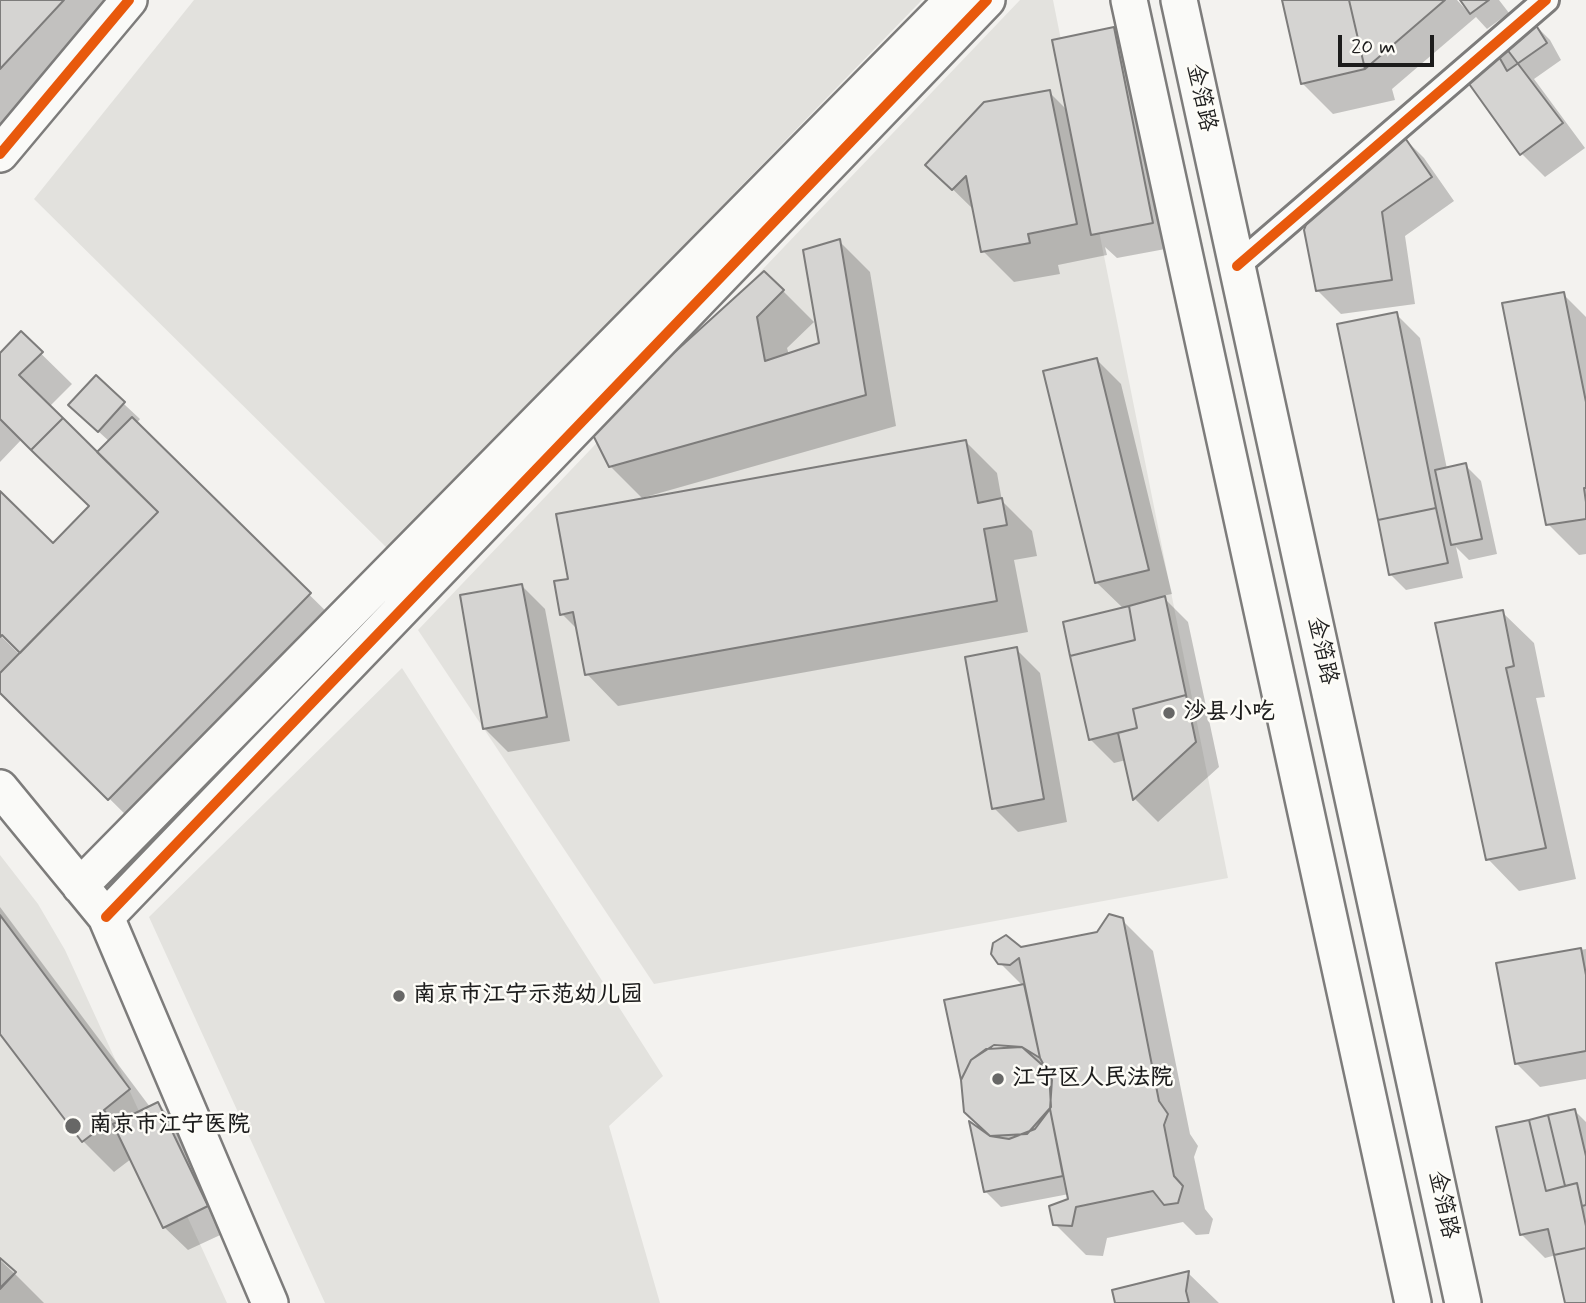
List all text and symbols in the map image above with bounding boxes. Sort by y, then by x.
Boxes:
scale bar [1341,21,1437,65]
text: 20 m [1351,33,1396,61]
street label: 金箔路 [1179,61,1221,135]
street label: 金箔路 [1300,614,1342,688]
place label: 沙县小吃 [1183,699,1275,727]
marker: 沙县小吃 [1161,705,1177,721]
place label: 南京市江宁示范幼儿园 [413,982,643,1010]
marker: 南京市江宁示范幼儿园 [391,988,407,1004]
place label: 江宁区人民法院 [1012,1065,1173,1093]
marker: 江宁区人民法院 [990,1071,1006,1087]
place label: 南京市江宁医院 [89,1112,250,1140]
marker: 南京市江宁医院 [63,1116,83,1136]
street label: 金箔路 [1421,1168,1463,1242]

